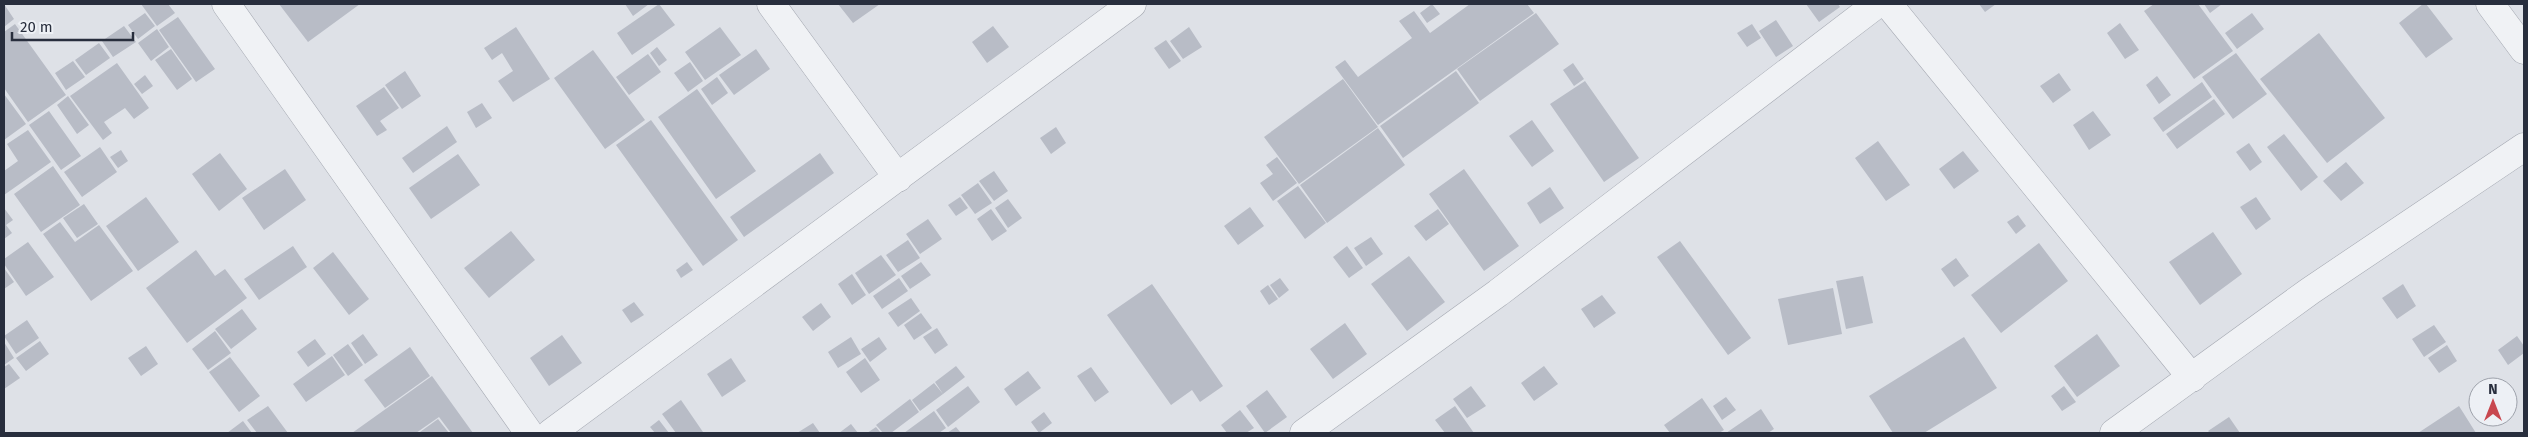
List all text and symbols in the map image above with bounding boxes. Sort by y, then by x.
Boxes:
scale bar [12,10,134,42]
text: 20 m [20,18,53,36]
north arrow [2468,377,2518,427]
text: N [2488,381,2498,398]

